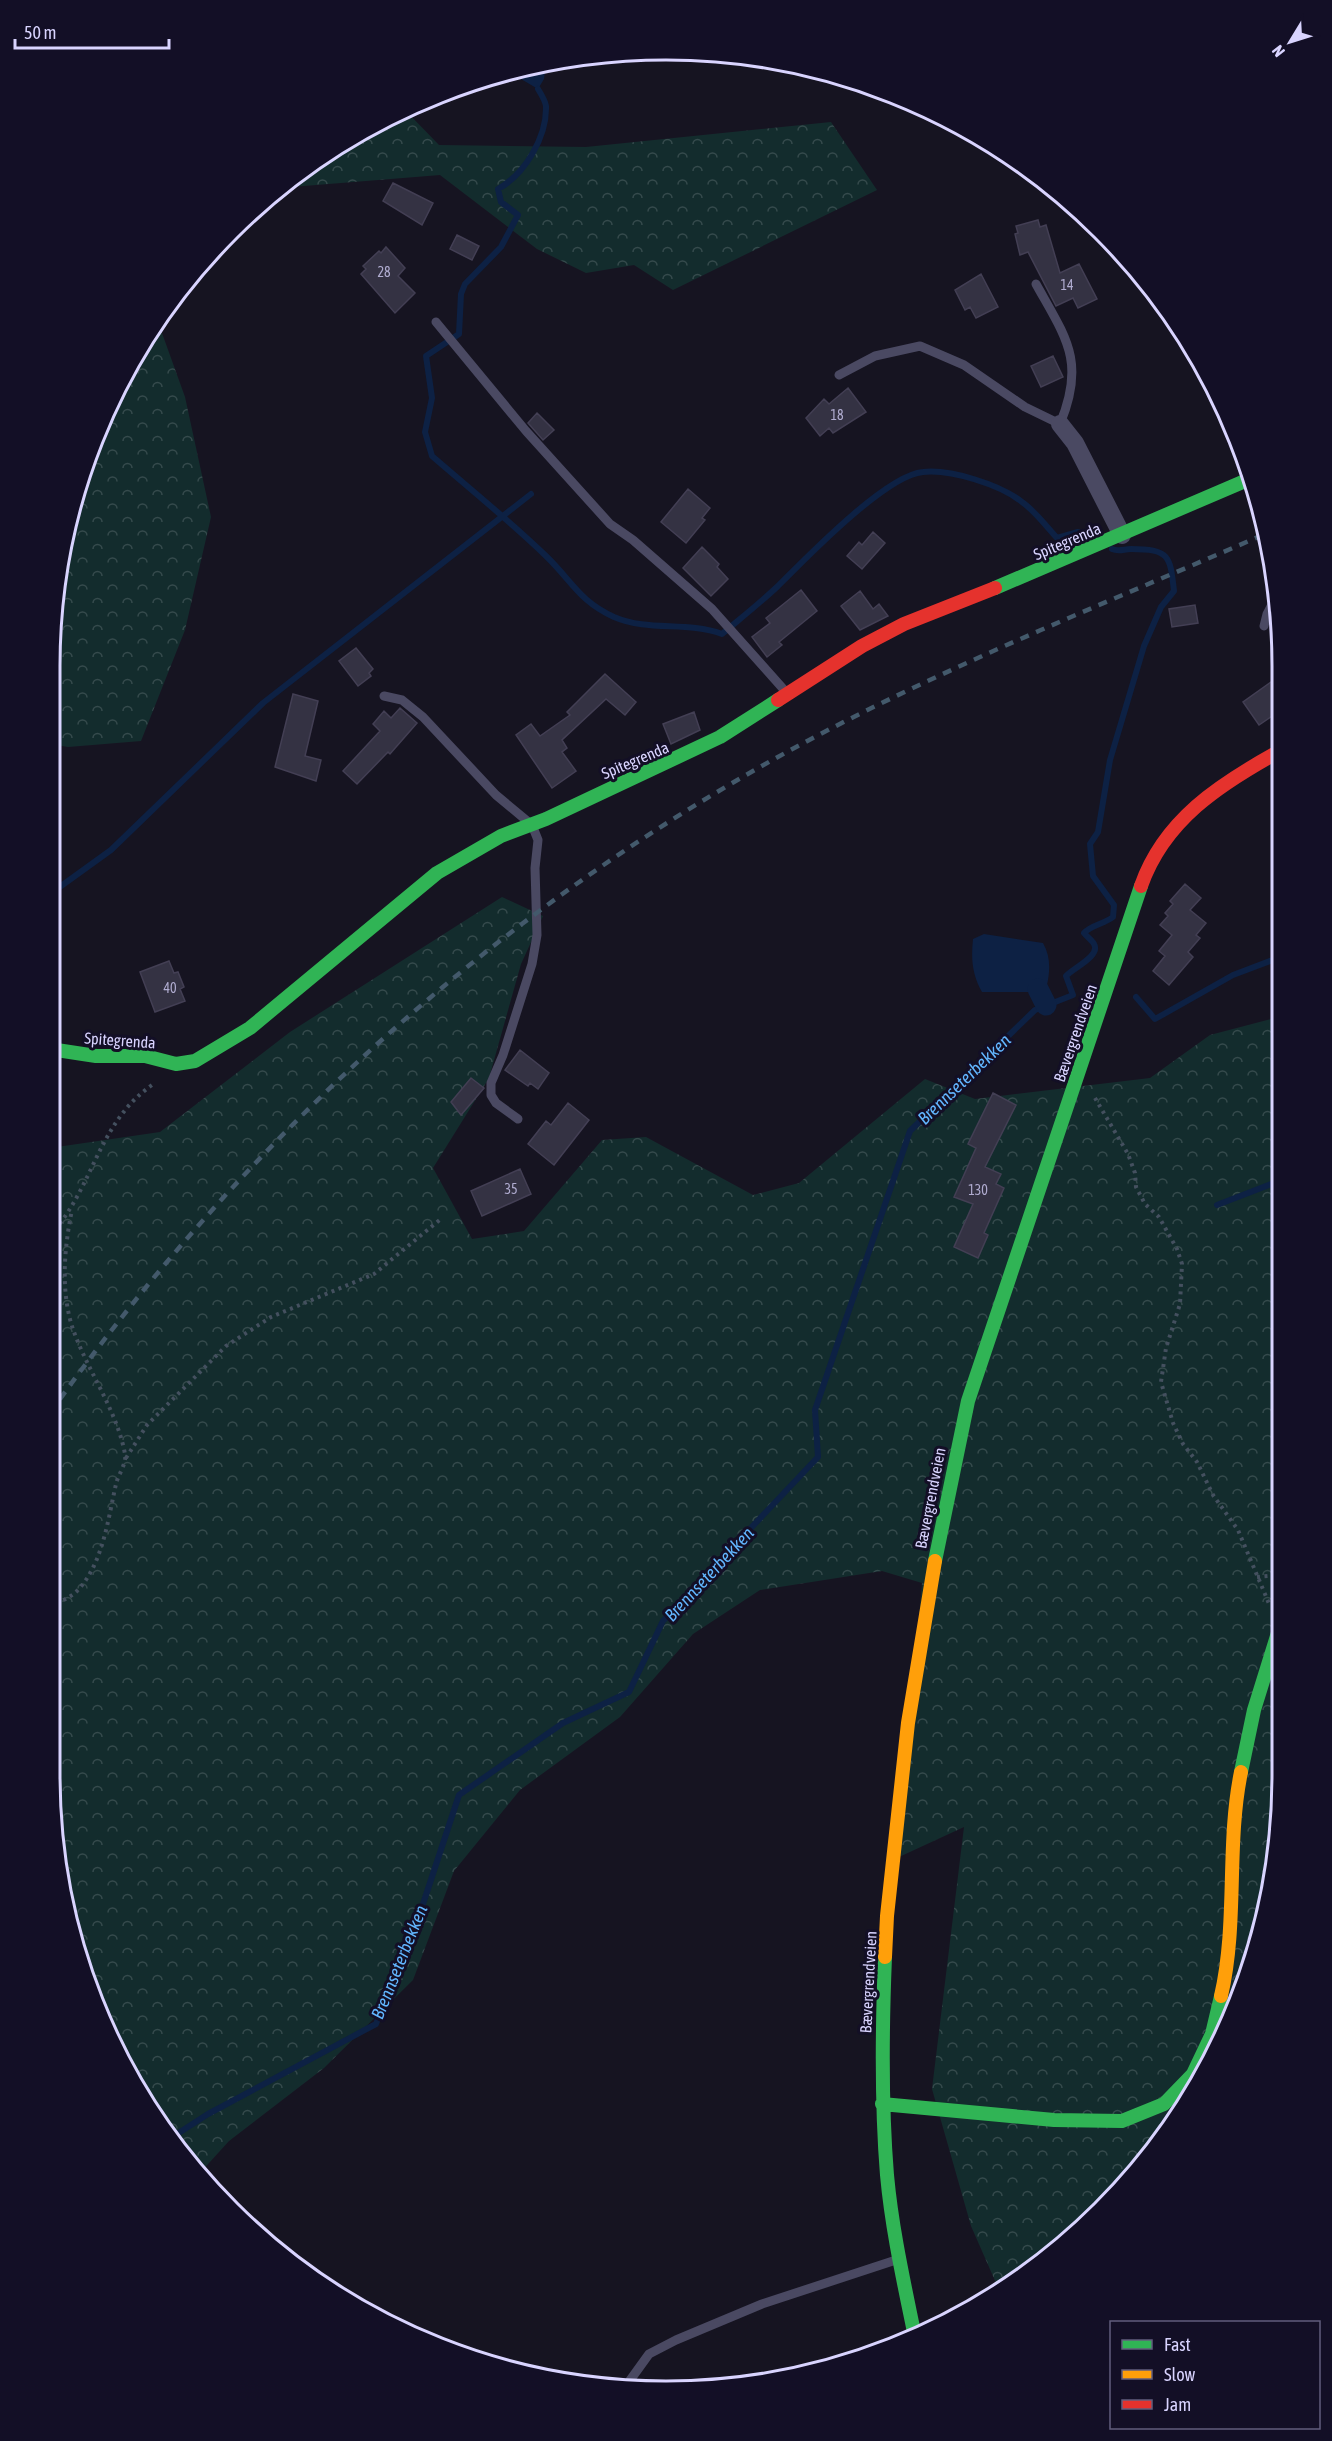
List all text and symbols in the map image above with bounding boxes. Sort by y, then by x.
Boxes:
scale bar [15,12,170,50]
north arrow [1260,12,1320,72]
text: 50 m [24,22,56,43]
text: N [1268,42,1288,61]
house number: 28 [377,264,391,280]
house number: 14 [1060,277,1074,293]
house number: 18 [830,407,844,423]
street label: Spitegrenda [1031,519,1104,564]
street label: Spitegrenda [599,738,672,783]
house number: 40 [163,980,177,996]
street label: Bævergrendveien [1050,982,1101,1085]
street label: Spitegrenda [84,1029,156,1052]
water label: Brennseterbekken [913,1029,1015,1129]
house number: 35 [504,1181,518,1197]
house number: 130 [968,1182,988,1198]
street label: Bævergrendveien [911,1446,950,1550]
water label: Brennseterbekken [660,1522,758,1625]
water label: Brennseterbekken [367,1902,432,2022]
street label: Bævergrendveien [856,1930,881,2034]
legend [1110,2321,1320,2429]
text: Fast [1164,2334,1191,2355]
text: Slow [1164,2364,1195,2385]
text: Jam [1164,2394,1191,2415]

